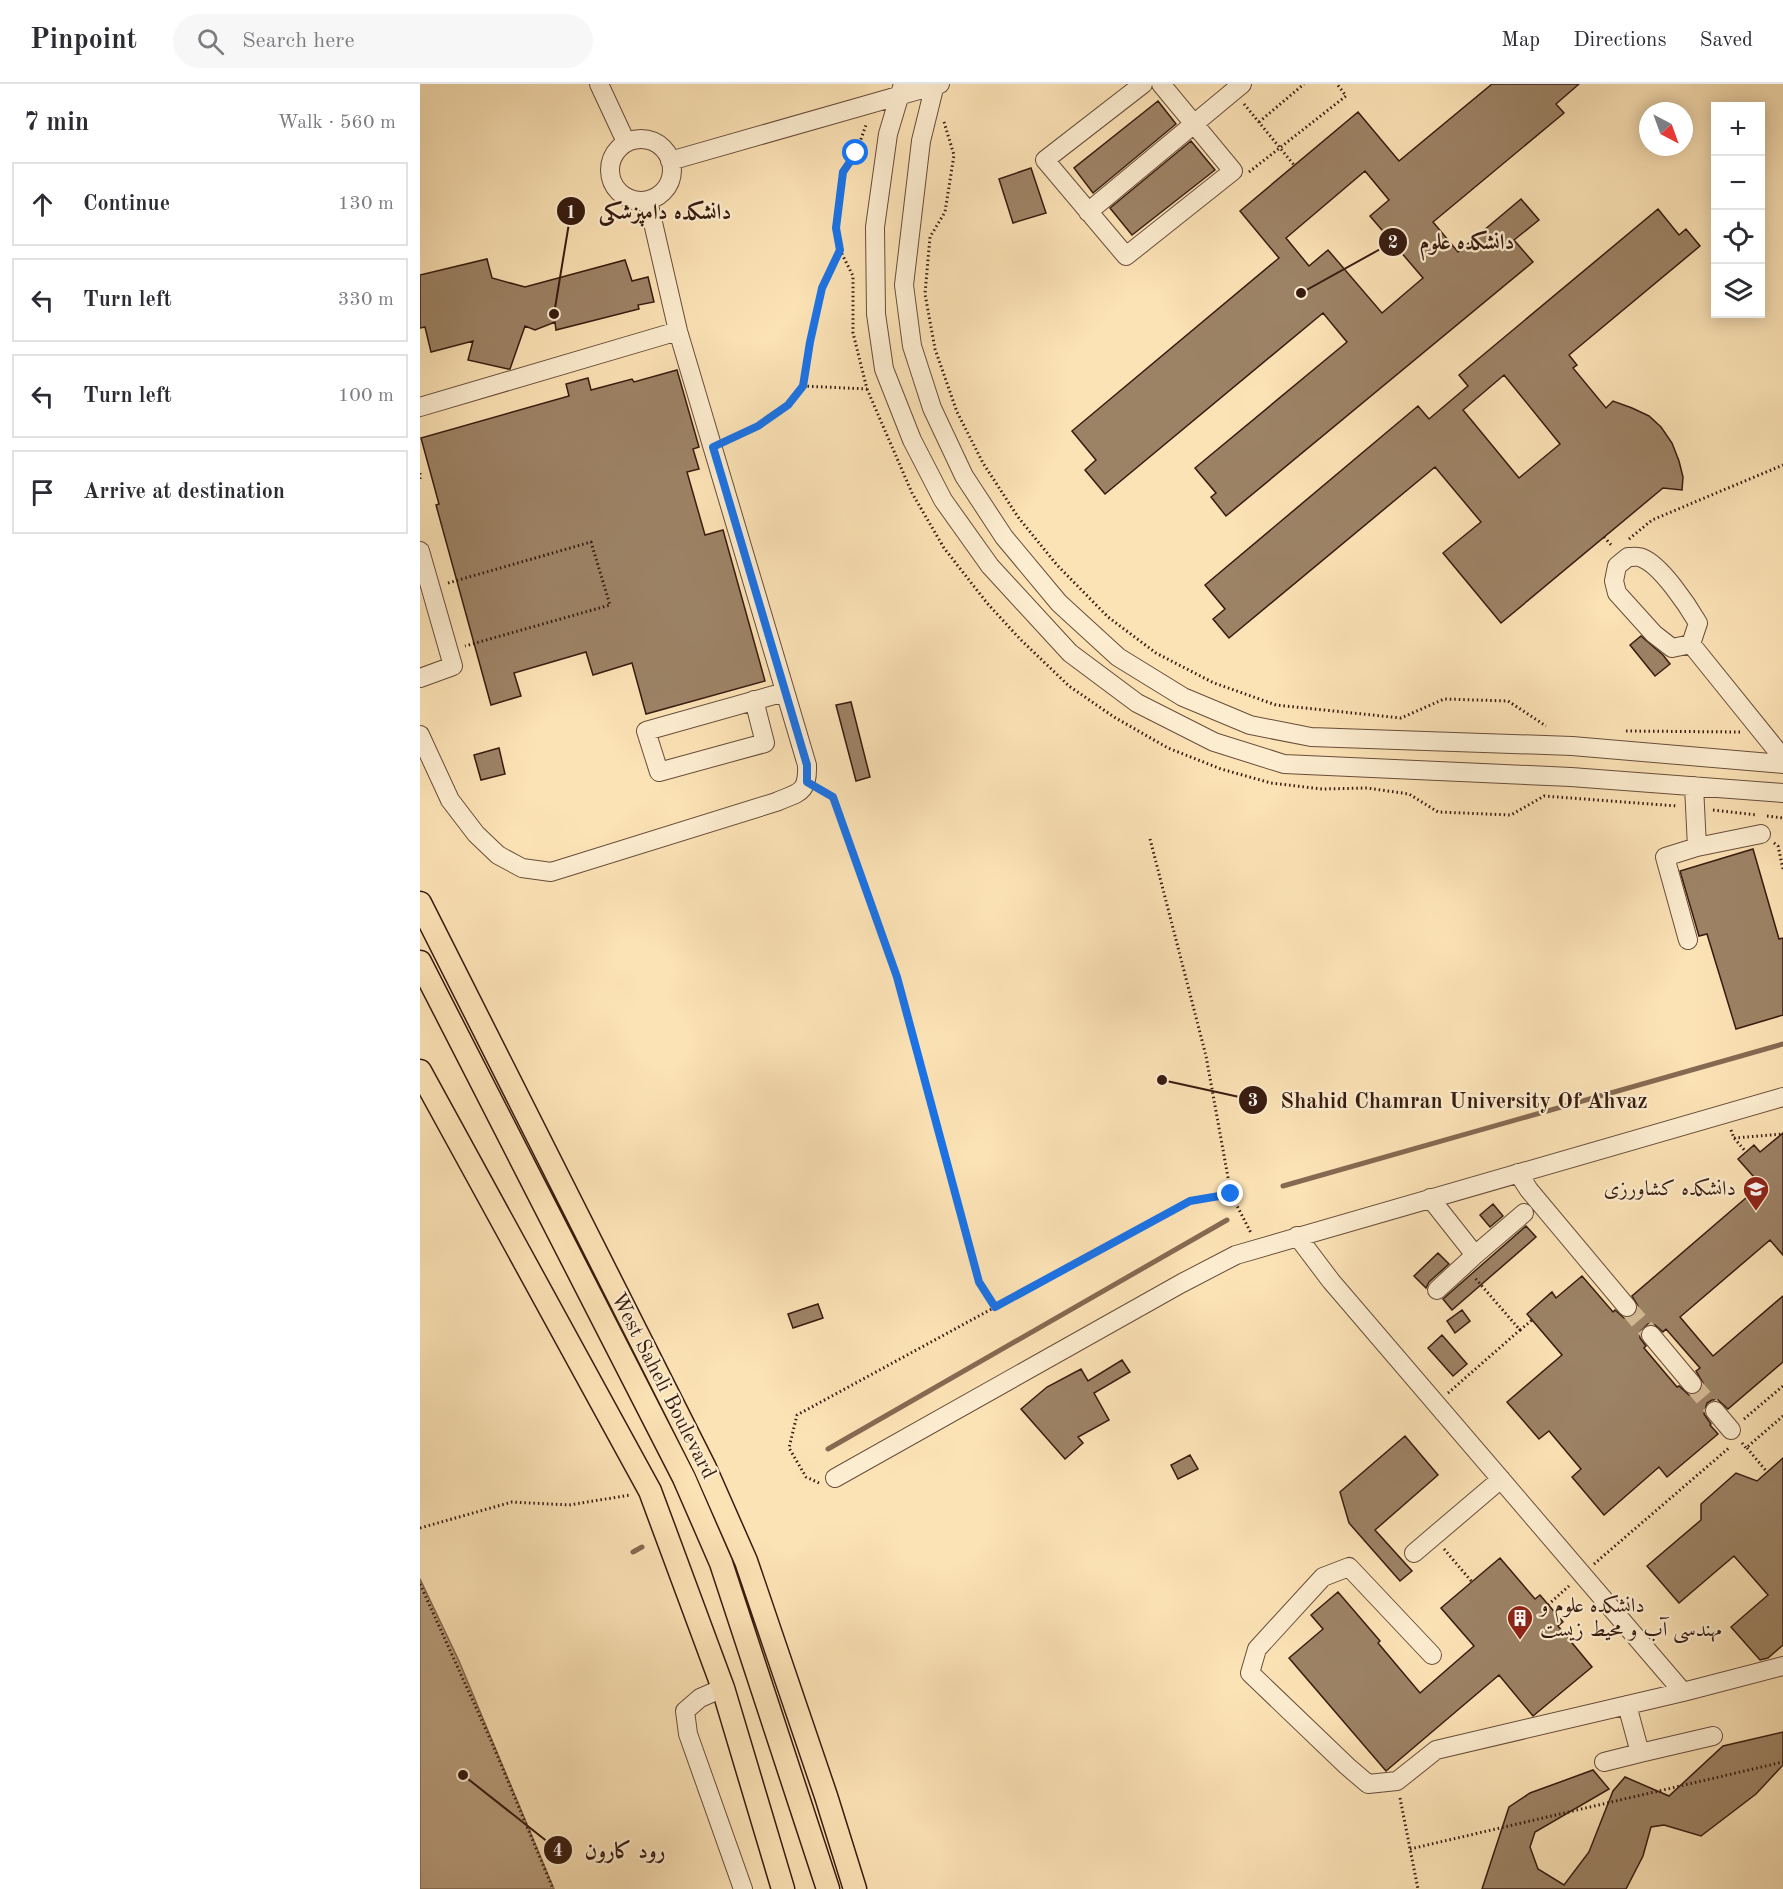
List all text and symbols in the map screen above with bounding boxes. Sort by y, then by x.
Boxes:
search box [173,14,593,68]
icon: search [194,25,227,58]
text: Pinpoint [30,27,137,55]
text: Search here [242,30,355,52]
text: Map [1501,30,1540,51]
text: Directions [1573,30,1667,51]
text: Saved [1700,30,1753,51]
north arrow [1639,102,1693,156]
map controls [1711,102,1765,318]
button: + [1711,102,1765,156]
text: 7 min [24,110,89,136]
text: Walk · 560 m [277,113,396,133]
route start [842,139,868,165]
button: − [1711,156,1765,210]
icon: ahead [26,188,59,221]
callout: دانشکده دامپزشکی [556,191,743,231]
text: Continue [83,193,170,215]
text: 130 m [338,194,394,214]
text: دانشکده دامپزشکی [599,200,731,227]
text: 1 [566,204,576,222]
button: locate [1711,210,1765,264]
callout: دانشکده علوم [1378,222,1527,262]
text: دانشکده علوم [1420,230,1514,261]
text: 2 [1388,234,1398,252]
button: layers [1711,264,1765,318]
icon: left [26,284,59,317]
text: Turn left [83,289,172,311]
text: 330 m [338,290,394,310]
icon: left [26,380,59,413]
text: Turn left [83,385,172,407]
text: 100 m [338,386,394,406]
icon: arrive [26,476,59,509]
text: Arrive at destination [83,481,285,503]
callout: Shahid Chamran University Of Ahvaz [1238,1080,1659,1120]
text: Shahid Chamran University Of Ahvaz [1280,1091,1648,1113]
text: 3 [1248,1092,1258,1110]
school or university icon: دانشکده کشاورزی [1741,1174,1771,1212]
place label: دانشکده کشاورزی [1603,1177,1736,1200]
route end [1217,1180,1243,1206]
street label: West Saheli Boulevard [607,1289,719,1483]
place label: دانشکده علوم و مهندسی آب و محیط زیست [1538,1594,1722,1644]
building icon: دانشکده علوم و مهندسی آب و محیط زیست [1505,1603,1535,1641]
callout: رود کارون [543,1830,678,1870]
text: رود کارون [585,1839,666,1864]
text: 4 [553,1842,563,1860]

